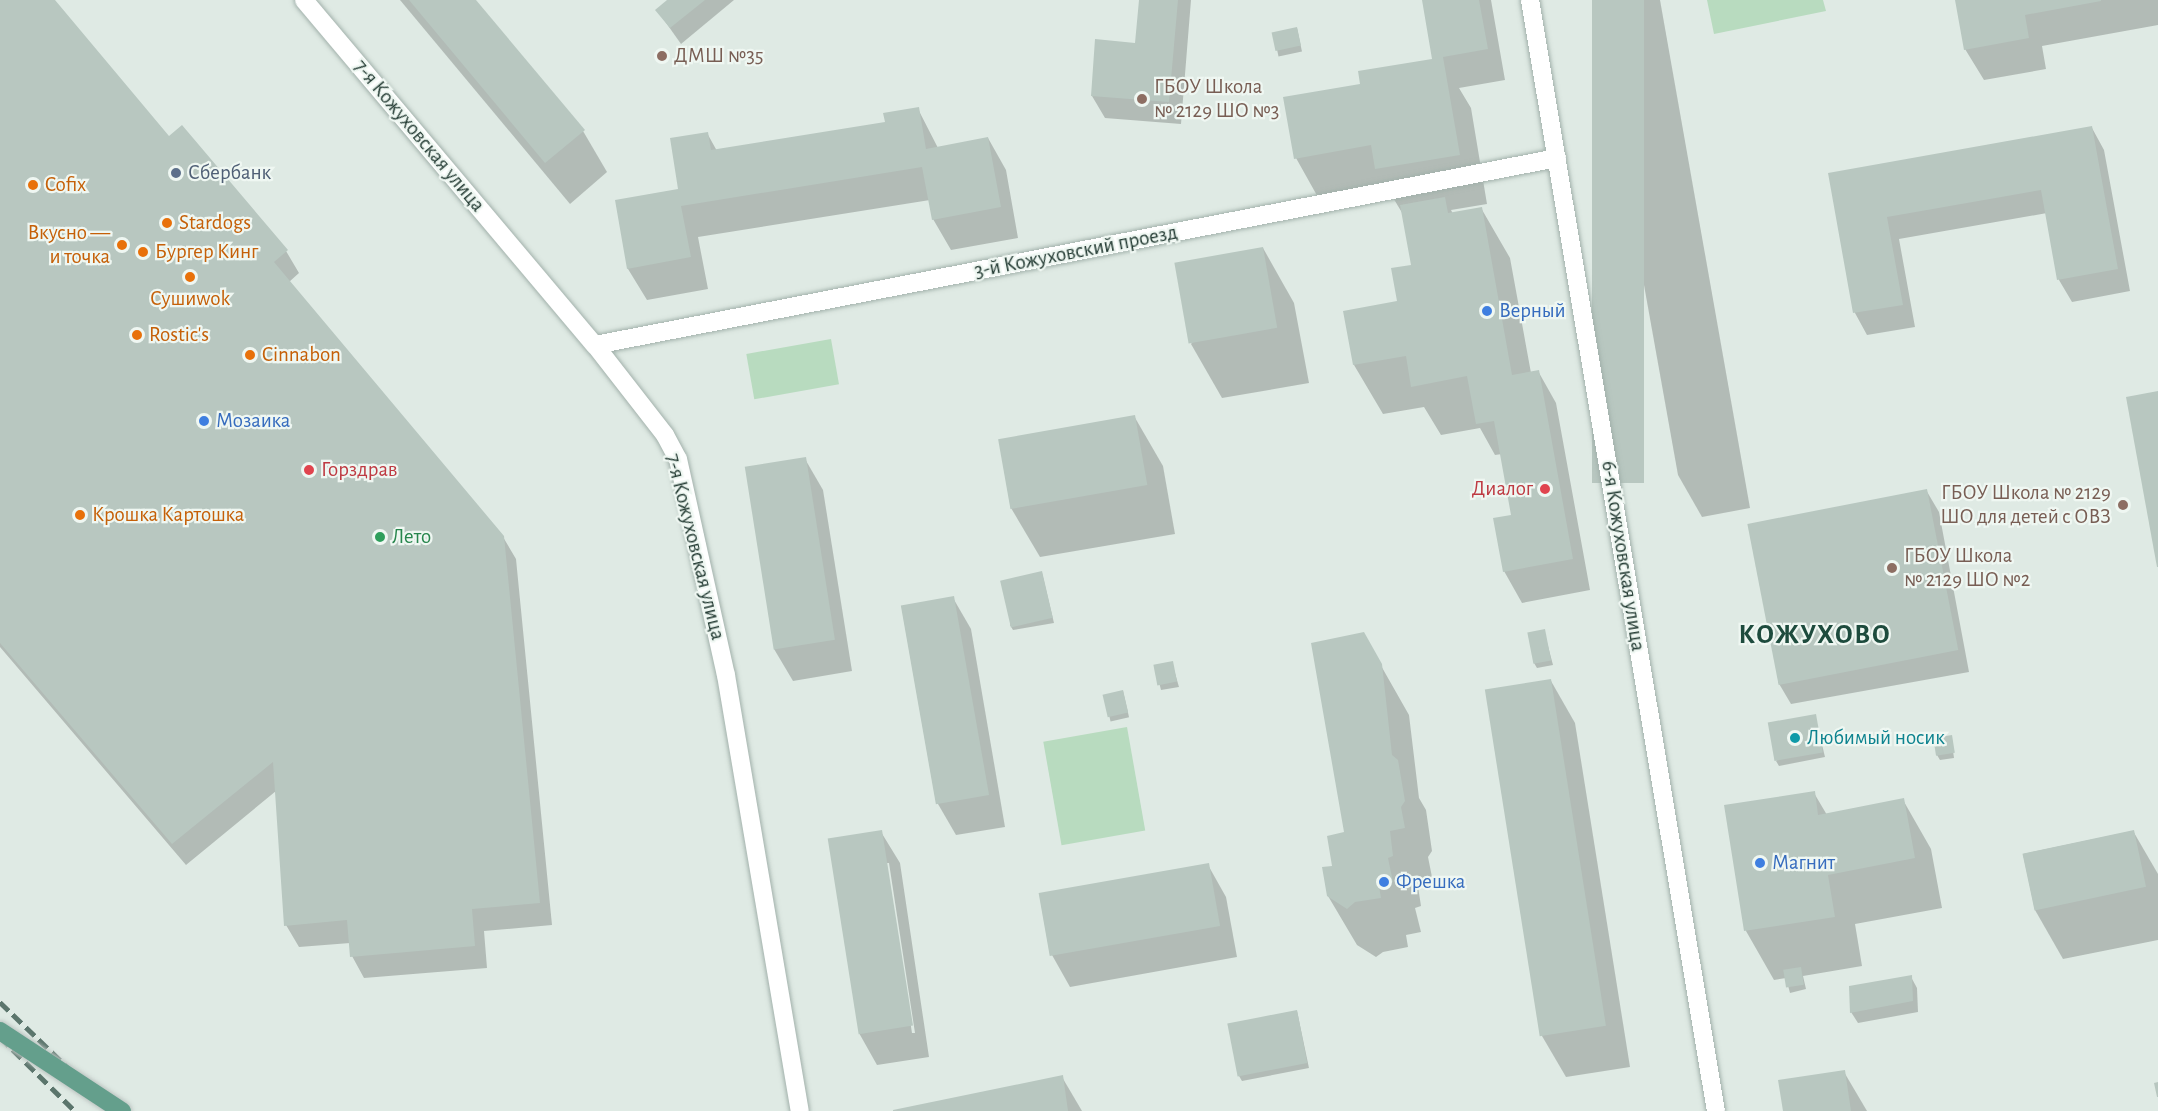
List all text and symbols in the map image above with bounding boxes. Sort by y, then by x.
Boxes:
place label: ДМШ №35 [674,43,764,69]
marker: ДМШ №35 [655,49,669,63]
street label: 7-я Кожуховская улица [348,55,490,217]
place label: ГБОУ Школа № 2129 ШО №3 [1154,74,1279,124]
marker: ГБОУ Школа № 2129 ШО №3 [1135,92,1149,106]
place label: Сбербанк [188,160,271,186]
marker: Сбербанк [169,166,183,180]
place label: Cofix [45,172,86,198]
marker: Cofix [26,178,40,192]
place label: Stardogs [179,210,251,236]
marker: Stardogs [160,216,174,230]
place label: Вкусно — и точка [27,220,110,270]
street label: 3-й Кожуховский проезд [972,220,1180,284]
marker: Вкусно — и точка [115,238,129,252]
place label: Бургер Кинг [155,239,258,265]
marker: Бургер Кинг [136,245,150,259]
marker: Сушиwok [183,270,197,284]
place label: Сушиwok [150,286,230,312]
place label: Верный [1499,298,1566,324]
marker: Верный [1480,304,1494,318]
place label: Rostic's [149,322,209,348]
marker: Rostic's [130,328,144,342]
place label: Cinnabon [262,342,341,368]
marker: Cinnabon [243,348,257,362]
place label: Мозаика [216,408,290,434]
marker: Мозаика [197,414,211,428]
street label: 7-я Кожуховская улица [660,451,730,643]
place label: Горздрав [321,457,398,483]
street label: 6-я Кожуховская улица [1596,459,1650,653]
marker: Горздрав [302,463,316,477]
place label: Диалог [1472,476,1533,502]
place label: ГБОУ Школа № 2129 ШО для детей с ОВЗ [1940,480,2111,530]
marker: Диалог [1538,482,1552,496]
marker: ГБОУ Школа № 2129 ШО для детей с ОВЗ [2116,498,2130,512]
place label: Крошка Картошка [92,502,244,528]
marker: Крошка Картошка [73,508,87,522]
place label: Лето [392,524,431,550]
marker: Лето [373,530,387,544]
place label: ГБОУ Школа № 2129 ШО №2 [1904,543,2030,593]
marker: ГБОУ Школа № 2129 ШО №2 [1885,561,1899,575]
district label: КОЖУХОВО [1739,619,1891,651]
place label: Любимый носик [1807,725,1945,751]
marker: Любимый носик [1788,731,1802,745]
place label: Магнит [1772,850,1835,876]
marker: Магнит [1753,856,1767,870]
place label: Фрешка [1396,869,1465,895]
marker: Фрешка [1377,875,1391,889]

